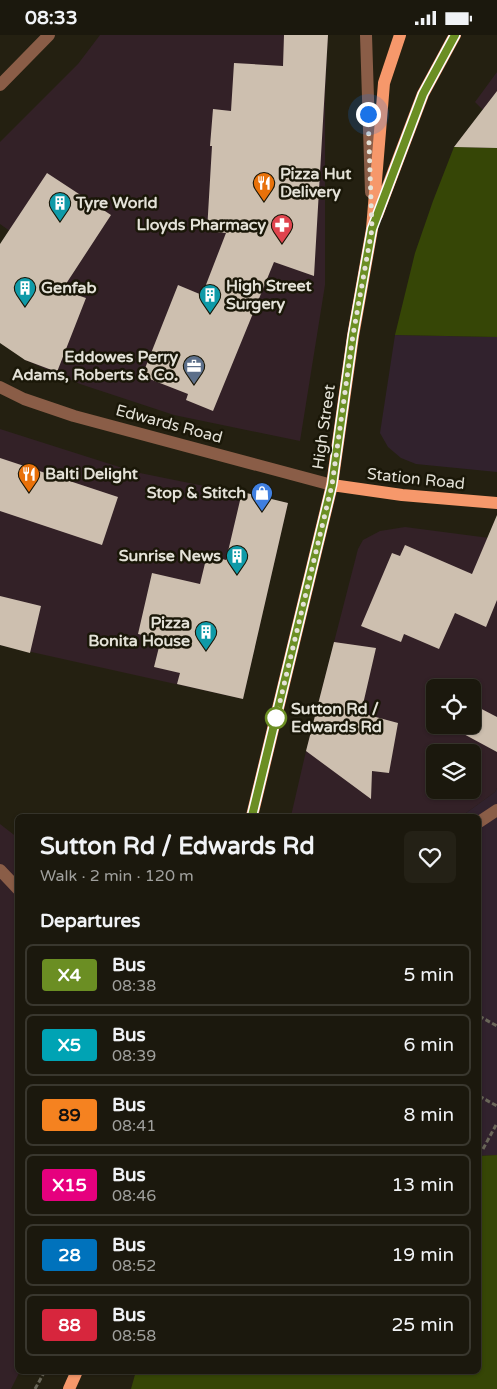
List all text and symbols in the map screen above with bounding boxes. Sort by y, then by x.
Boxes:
text: 08:33 [25,7,78,29]
your location [356,102,381,127]
place label: Pizza Hut Delivery [280,164,352,202]
restaurant icon: Pizza Hut Delivery [252,171,276,202]
building icon: Tyre World [48,191,72,222]
place label: Tyre World [75,193,158,213]
pharmacy icon: Lloyds Pharmacy [270,213,294,244]
place label: Lloyds Pharmacy [136,215,266,235]
building icon: Genfab [13,276,37,307]
place label: High Street Surgery [226,276,313,314]
place label: Genfab [41,278,97,298]
building icon: High Street Surgery [198,283,222,314]
place label: Eddowes Perry Adams, Roberts & Co. [12,347,178,385]
office icon: Eddowes Perry Adams, Roberts & Co. [182,354,206,385]
street label: High Street [308,383,340,471]
street label: Edwards Road [113,400,225,448]
restaurant icon: Balti Delight [17,462,41,493]
place label: Balti Delight [45,464,139,484]
street label: Station Road [366,464,466,494]
shop icon: Stop & Stitch [250,481,274,512]
place label: Stop & Stitch [147,483,246,503]
building icon: Sunrise News [225,544,249,575]
place label: Sunrise News [119,546,221,566]
place label: Pizza Bonita House [88,613,190,651]
building icon: Pizza Bonita House [194,620,218,651]
map controls [426,679,481,799]
button: locate [426,679,481,734]
place label: Sutton Rd / Edwards Rd [291,699,382,737]
marker: Sutton Rd / Edwards Rd [265,707,287,729]
button: layers [426,744,481,799]
button: heart [404,831,456,883]
text: Sutton Rd / Edwards Rd [40,832,315,861]
text: Walk · 2 min · 120 m [40,866,194,886]
text: Departures [40,910,140,932]
text: Bus [112,954,146,976]
text: X4 [58,964,81,986]
text: 5 min [403,964,454,986]
text: 08:38 [112,976,156,996]
text: Bus [112,1024,146,1046]
text: X5 [58,1034,81,1056]
text: 6 min [403,1034,454,1056]
text: 08:39 [112,1046,156,1066]
text: Bus [112,1094,146,1116]
text: 89 [58,1104,81,1126]
text: 8 min [403,1104,454,1126]
text: 08:41 [112,1116,156,1136]
text: Bus [112,1164,146,1186]
text: X15 [52,1174,87,1196]
text: 13 min [391,1174,454,1196]
text: 08:46 [112,1186,156,1206]
text: Bus [112,1234,146,1256]
text: 28 [58,1244,81,1266]
text: 19 min [391,1244,454,1266]
text: 08:52 [112,1256,156,1276]
text: Bus [112,1304,146,1326]
text: 88 [58,1314,81,1336]
text: 25 min [391,1314,454,1336]
text: 08:58 [112,1326,156,1346]

